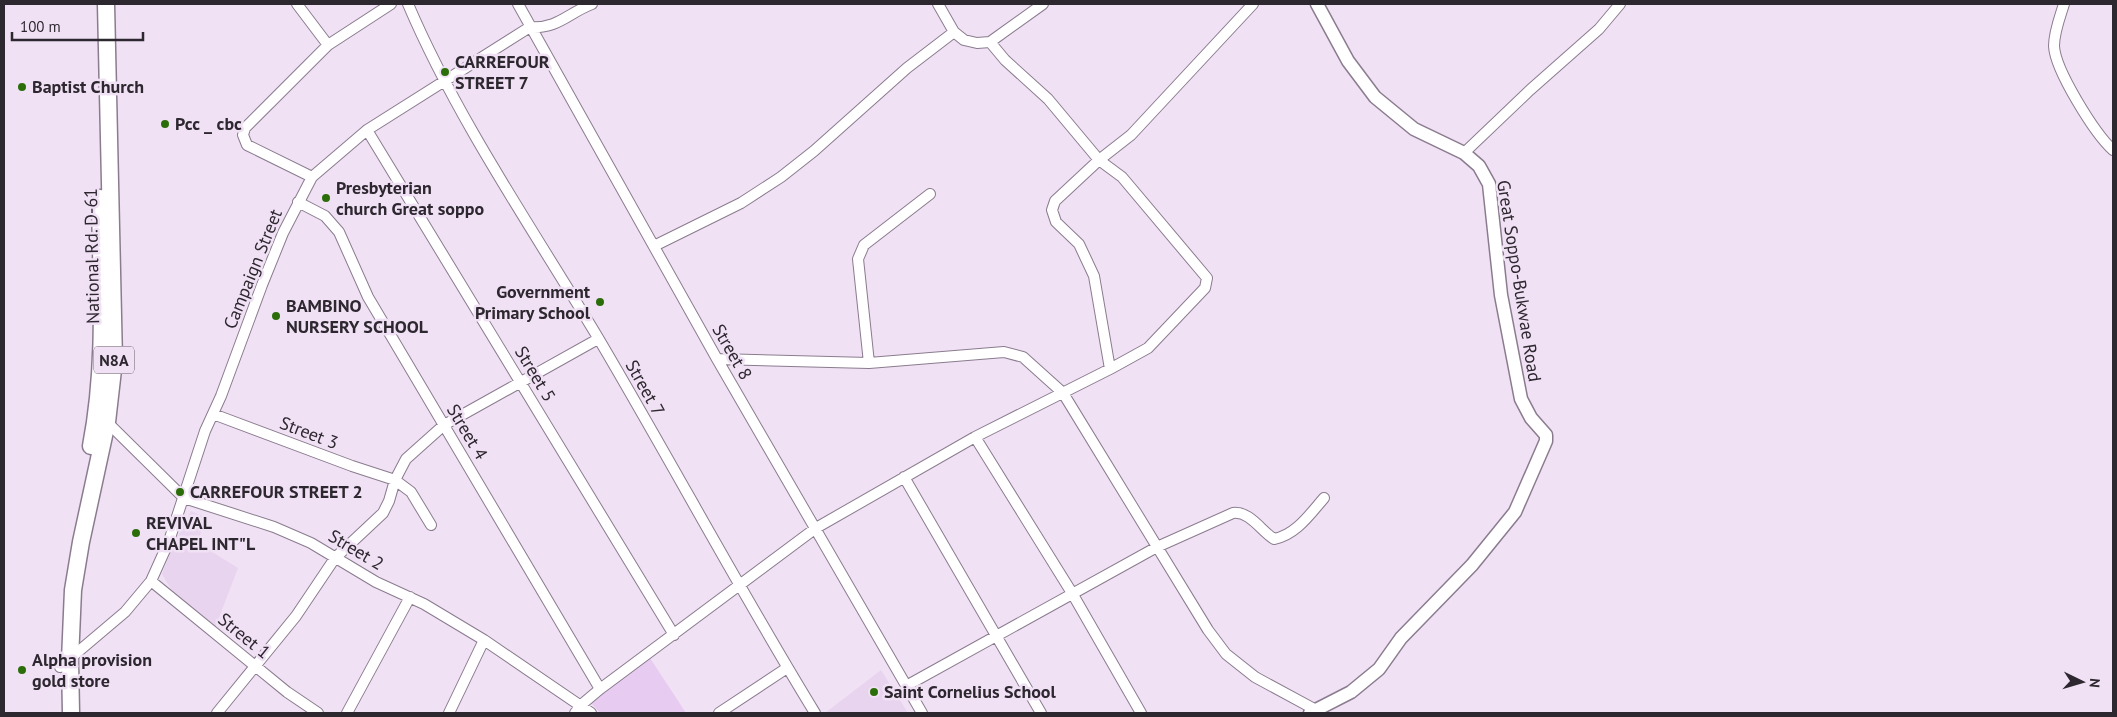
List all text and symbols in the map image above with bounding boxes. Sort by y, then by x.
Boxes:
scale bar [12,10,144,42]
text: 100 m [20,17,61,36]
place label: CARREFOUR STREET 7 [455,50,550,94]
marker: CARREFOUR STREET 7 [439,66,451,78]
place label: Baptist Church [32,75,144,98]
marker: Baptist Church [16,81,28,93]
place label: Pcc _ cbc [175,112,242,135]
marker: Pcc _ cbc [159,118,171,130]
place label: Presbyterian church Great soppo [336,176,484,220]
street label: Great Soppo-Bukwae Road [1492,178,1547,383]
street label: National Rd. D-61 [79,188,104,324]
marker: Presbyterian church Great soppo [320,192,332,204]
street label: Campaign Street [218,205,287,332]
place label: Government Primary School [475,280,591,324]
place label: BAMBINO NURSERY SCHOOL [286,294,429,338]
marker: Government Primary School [594,296,606,308]
marker: BAMBINO NURSERY SCHOOL [270,310,282,322]
street label: Street 8 [707,320,758,384]
street label: Street 5 [510,342,561,406]
road number: N8A [94,346,134,374]
street label: Street 7 [621,356,670,420]
street label: Street 4 [442,400,493,464]
street label: Street 3 [277,411,342,454]
place label: CARREFOUR STREET 2 [190,480,363,503]
marker: CARREFOUR STREET 2 [174,486,186,498]
place label: REVIVAL CHAPEL INT"L [146,511,256,555]
street label: Street 2 [324,524,388,575]
marker: REVIVAL CHAPEL INT"L [130,527,142,539]
street label: Street 1 [214,608,275,664]
place label: Alpha provision gold store [32,648,152,692]
north arrow [2057,657,2107,707]
marker: Alpha provision gold store [16,664,28,676]
text: N [2086,678,2104,689]
place label: Saint Cornelius School [884,680,1057,703]
marker: Saint Cornelius School [868,686,880,698]

